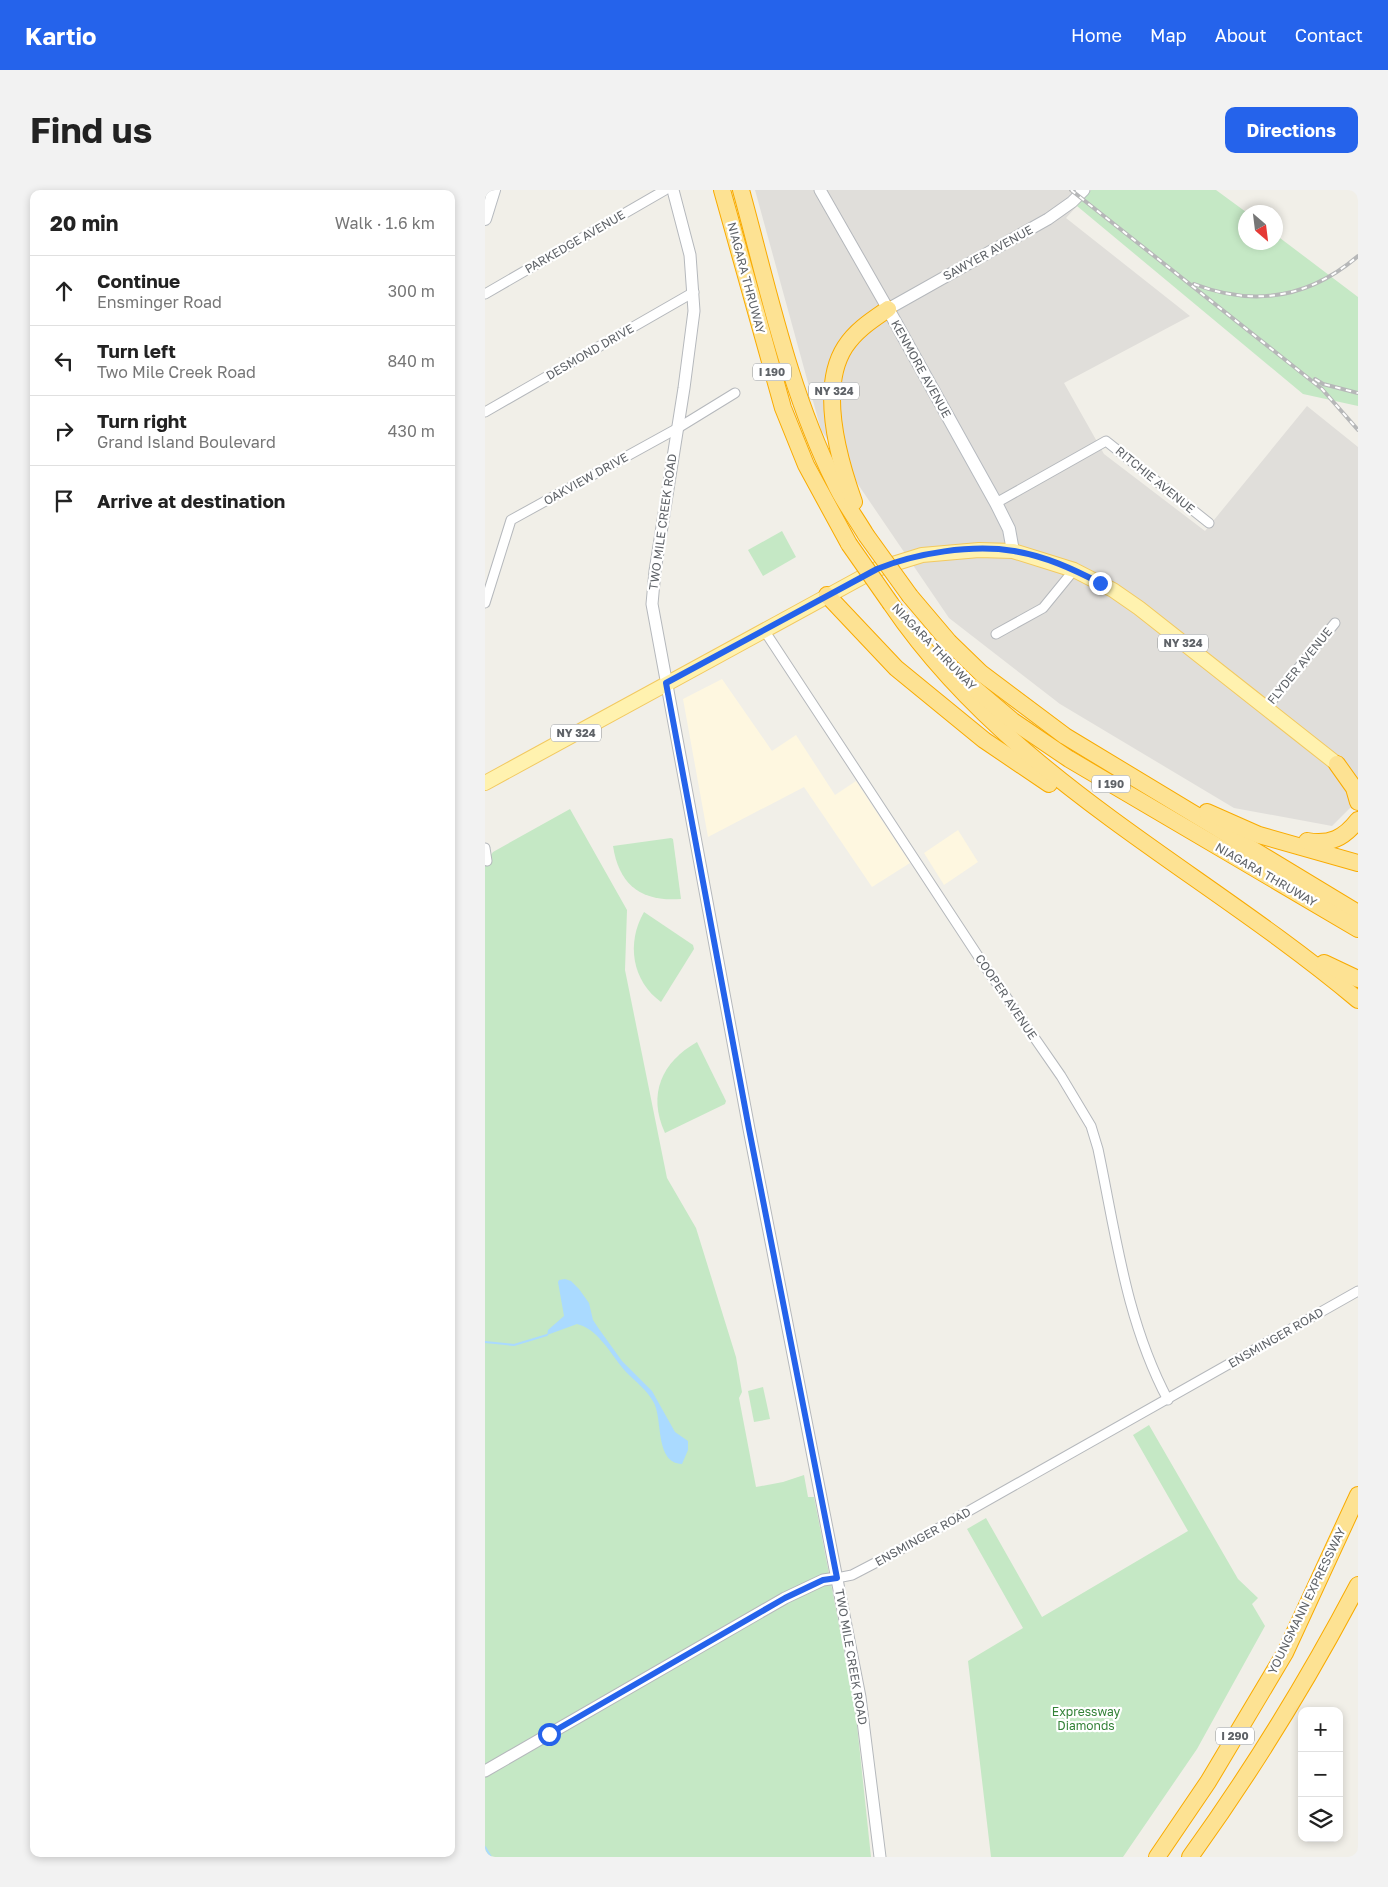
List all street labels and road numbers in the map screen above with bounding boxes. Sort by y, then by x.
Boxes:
street label: PARKEDGE AVENUE [522,207,628,276]
street label: NIAGARA THRUWAY [724,220,769,336]
street label: SAWYER AVENUE [940,222,1035,283]
street label: KENMORE AVENUE [888,317,955,420]
street label: DESMOND DRIVE [543,320,636,383]
road number: I 190 [753,363,791,380]
road number: NY 324 [809,382,859,400]
street label: RITCHIE AVENUE [1113,443,1198,516]
street label: OAKVIEW DRIVE [541,449,631,508]
street label: TWO MILE CREEK ROAD [645,453,680,591]
street label: NIAGARA THRUWAY [889,600,980,693]
street label: FLYDER AVENUE [1264,624,1335,707]
road number: NY 324 [1158,634,1208,652]
road number: NY 324 [551,724,601,742]
road number: I 190 [1092,776,1130,792]
street label: NIAGARA THRUWAY [1213,839,1320,910]
street label: COOPER AVENUE [972,951,1041,1042]
street label: ENSMINGER ROAD [1225,1304,1326,1371]
street label: ENSMINGER ROAD [872,1504,973,1569]
street label: YOUNGMANN EXPRESSWAY [1264,1525,1349,1677]
street label: TWO MILE CREEK ROAD [832,1588,871,1726]
road number: I 290 [1216,1728,1254,1744]

